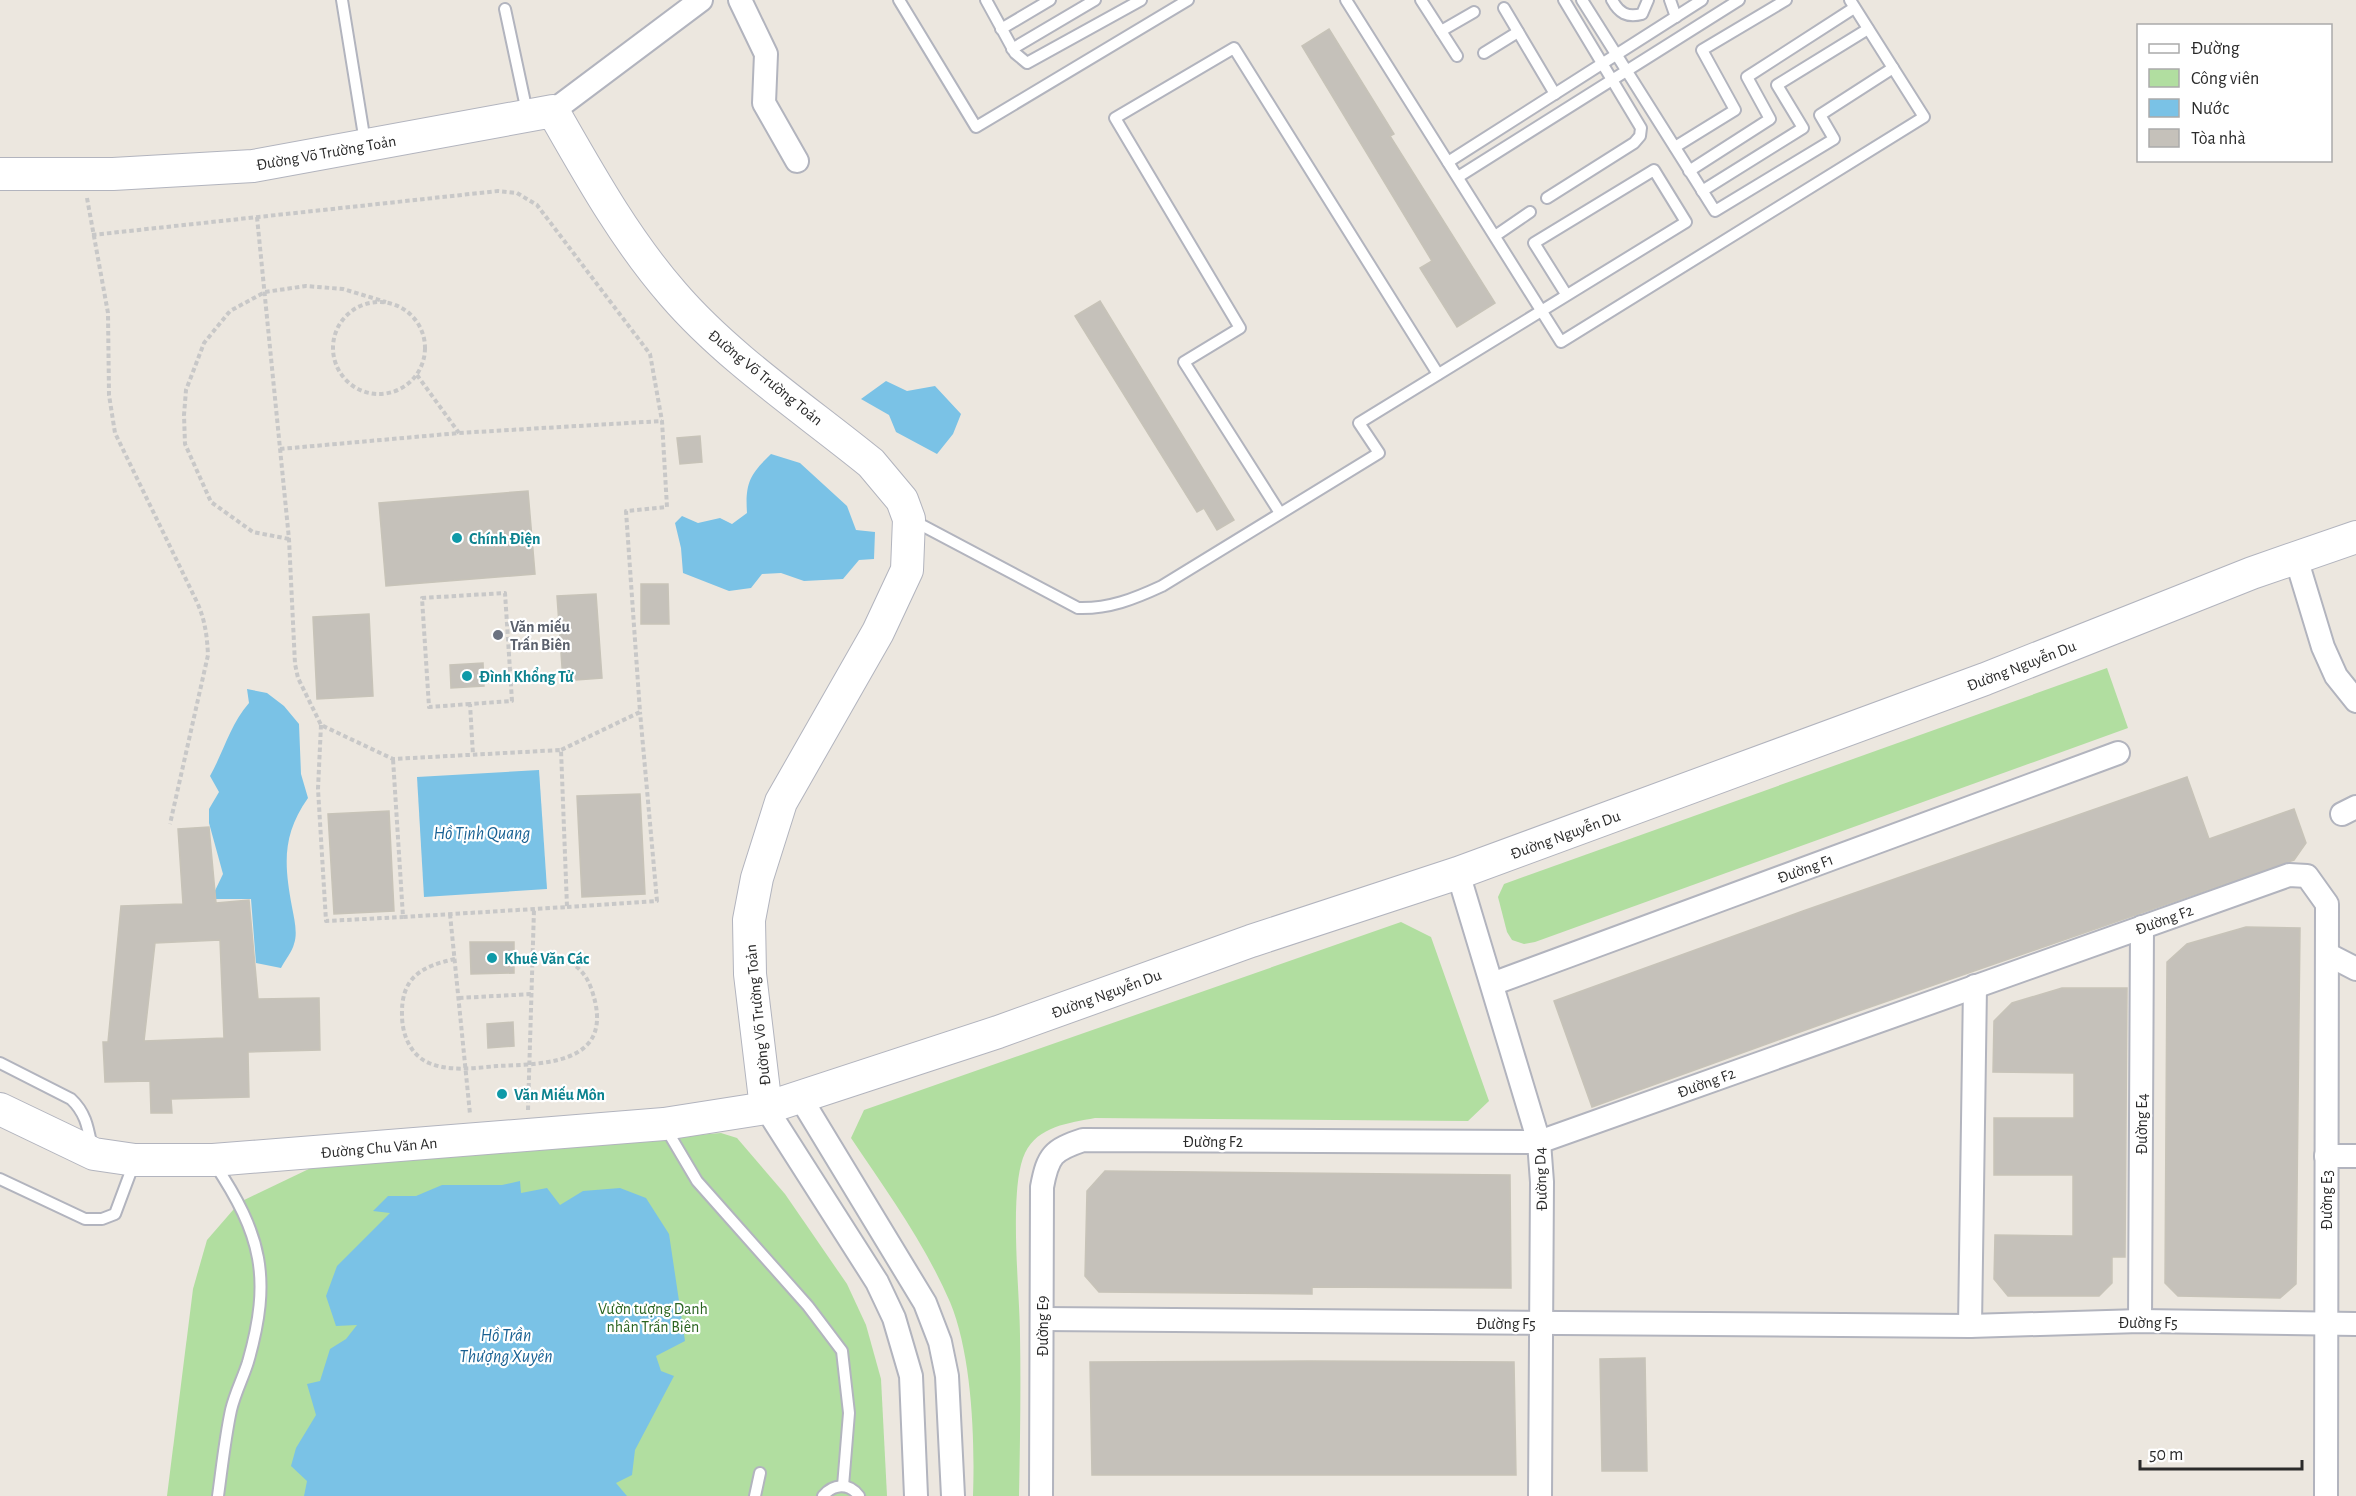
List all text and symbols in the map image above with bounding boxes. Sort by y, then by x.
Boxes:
legend [2137,24,2332,162]
text: Đường [2191,40,2240,58]
text: Công viên [2191,70,2259,88]
text: Nước [2191,100,2229,118]
text: Tòa nhà [2191,130,2246,148]
street label: Đường Võ Trường Toản [255,133,397,173]
street label: Đường Võ Trường Toản [705,327,826,429]
marker: Chính Điện [450,531,464,545]
place label: Chính Điện [469,531,541,547]
place label: Văn miếu Trấn Biên [510,618,571,653]
marker: Văn miếu Trấn Biên [491,628,505,642]
street label: Đường Nguyễn Du [1964,636,2078,695]
place label: Đình Khổng Tử [479,667,574,685]
marker: Đình Khổng Tử [460,669,474,683]
street label: Đường Nguyễn Du [1508,806,1623,863]
water label: Hồ Tịnh Quang [434,824,531,843]
street label: Đường F1 [1775,851,1835,886]
street label: Đường F2 [2133,902,2195,938]
street label: Đường Võ Trường Toản [743,944,773,1086]
marker: Khuê Văn Các [485,951,499,965]
place label: Khuê Văn Các [504,951,589,967]
street label: Đường Nguyễn Du [1049,965,1164,1022]
street label: Đường F2 [1675,1065,1737,1101]
place label: Văn Miếu Môn [514,1086,605,1103]
marker: Văn Miếu Môn [495,1087,509,1101]
street label: Đường E4 [2134,1093,2150,1155]
street label: Đường F2 [1183,1134,1243,1150]
street label: Đường Chu Văn An [320,1135,438,1161]
street label: Đường D4 [1532,1146,1550,1211]
street label: Đường E3 [2319,1170,2335,1230]
street label: Đường E9 [1035,1295,1051,1357]
park label: Vườn tượng Danh nhân Trấn Biên [598,1301,708,1335]
street label: Đường F5 [2118,1315,2178,1331]
street label: Đường F5 [1476,1316,1536,1332]
water label: Hồ Trần Thượng Xuyên [459,1326,553,1366]
scale bar [2140,1433,2302,1471]
text: 50 m [2149,1446,2183,1464]

